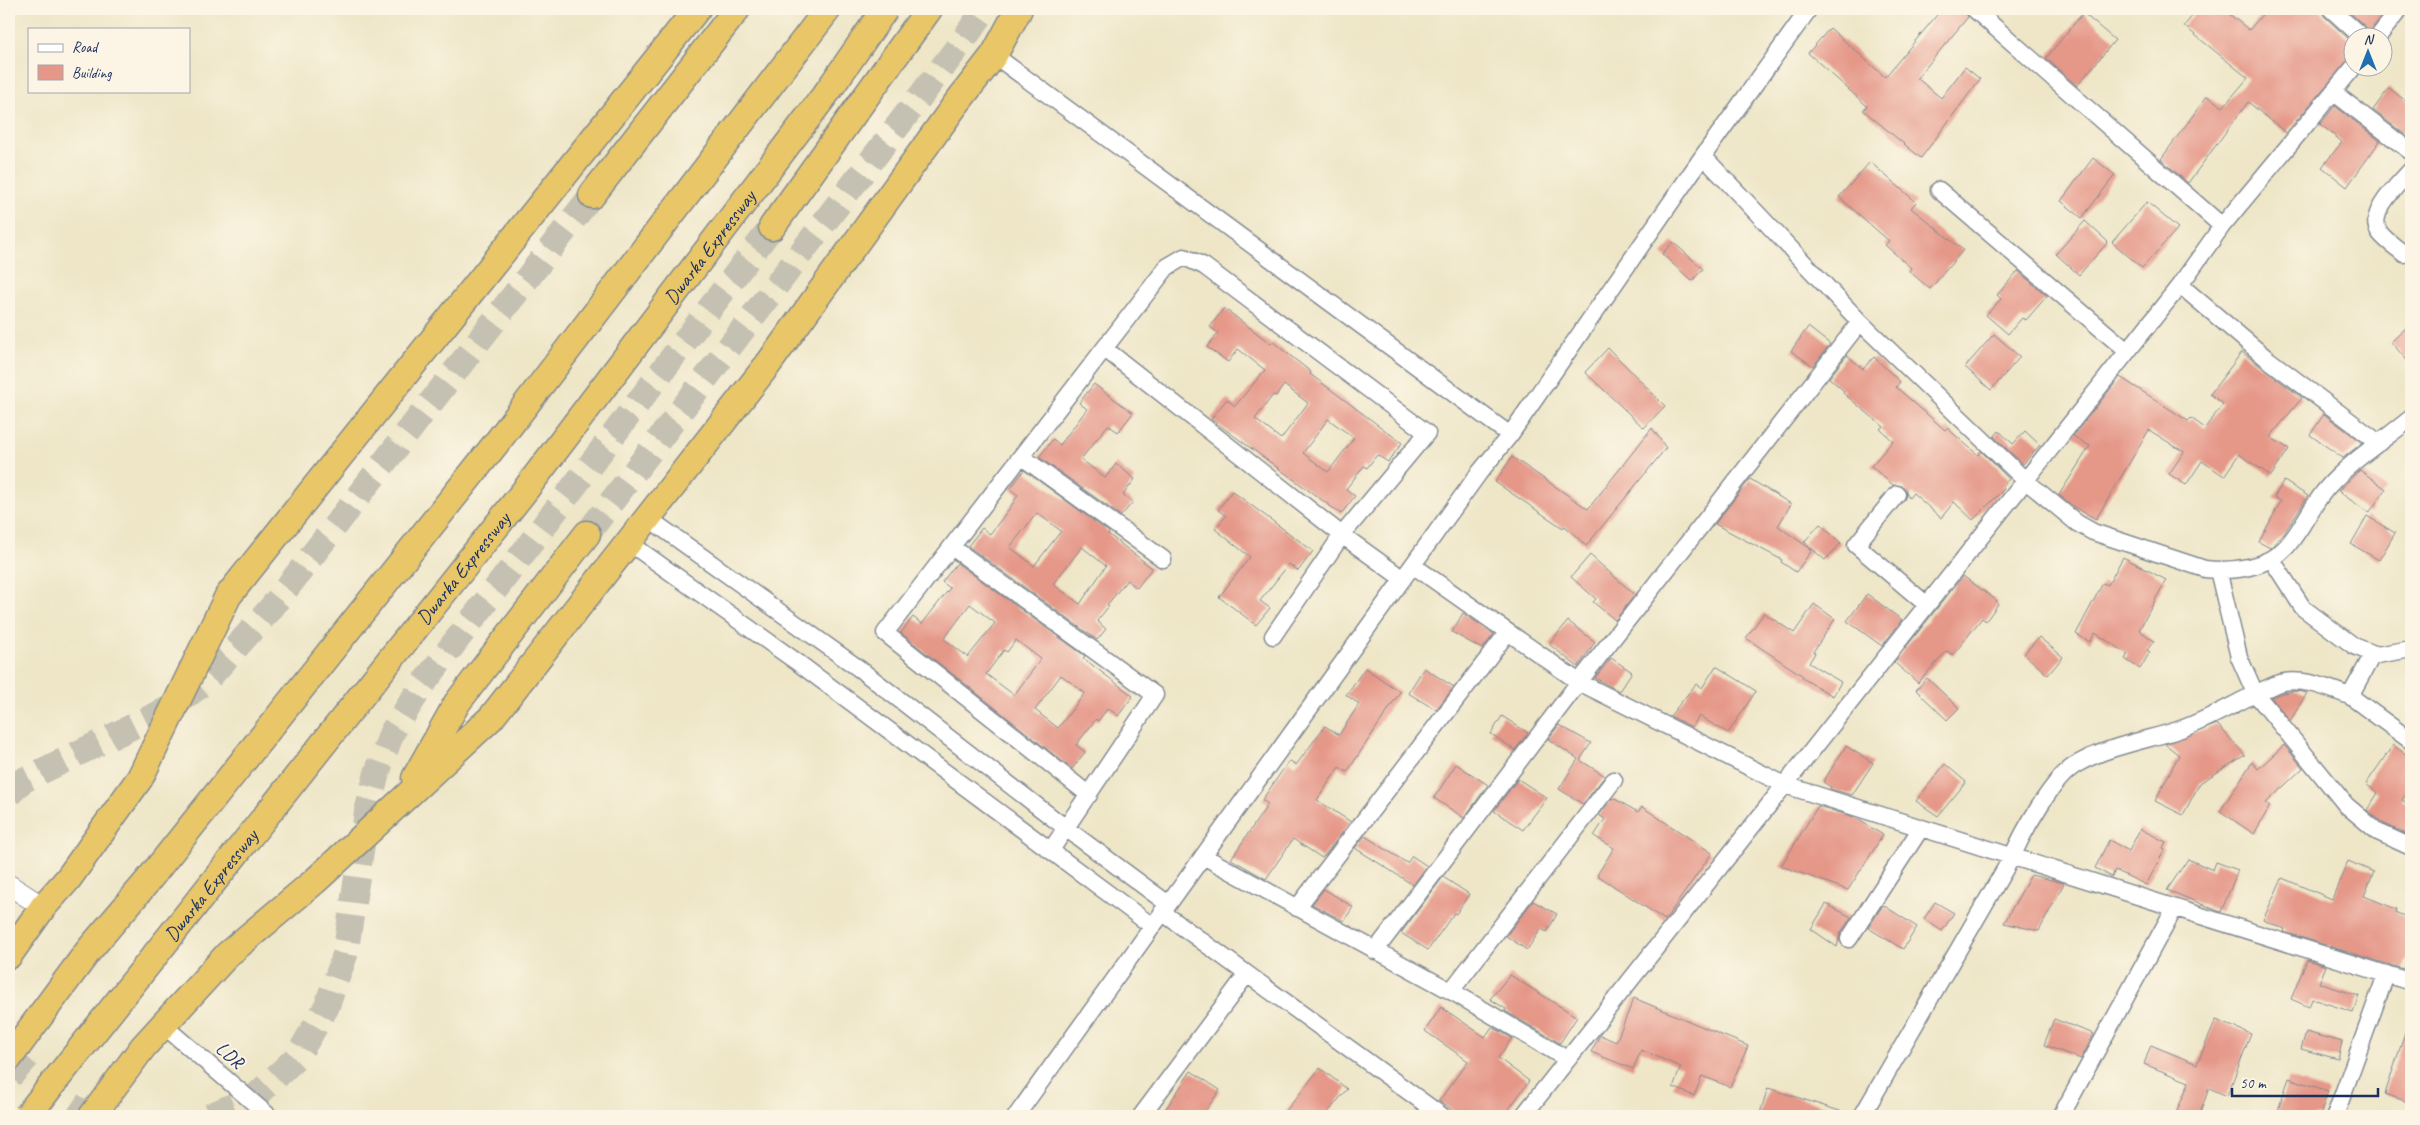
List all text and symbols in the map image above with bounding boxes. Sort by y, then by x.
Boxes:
legend [28,28,190,92]
north arrow [2342,28,2392,78]
text: N [2364,31,2375,48]
text: Road [72,38,99,57]
text: Building [72,64,112,83]
street label: Dwarka Expressway [658,183,762,309]
street label: Dwarka Expressway [411,505,517,629]
street label: Dwarka Expressway [158,822,264,946]
street label: LDR [211,1036,251,1076]
scale bar [2232,1065,2379,1097]
text: 50 m [2240,1074,2267,1093]

